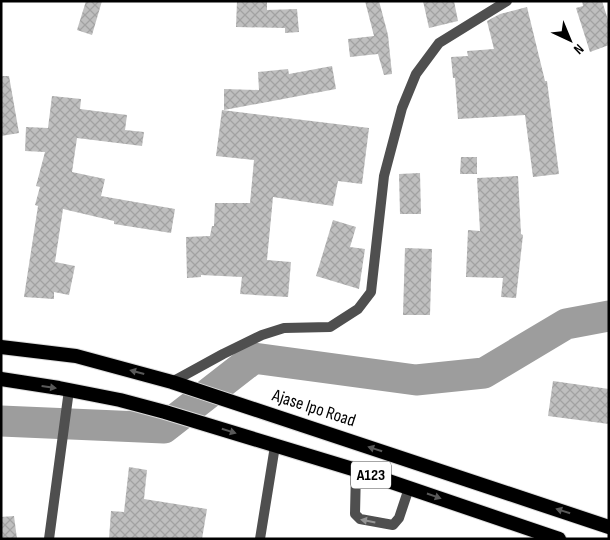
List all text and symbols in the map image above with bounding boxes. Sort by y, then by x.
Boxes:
north arrow [545,15,595,65]
text: N [570,40,587,58]
one-way arrow [129,368,145,376]
one-way arrow [42,383,58,391]
street label: Ajase Ipo Road [269,384,358,431]
one-way arrow [221,428,236,436]
one-way arrow [368,445,383,452]
road number: A123 [351,462,391,488]
one-way arrow [426,493,441,500]
one-way arrow [555,507,570,515]
one-way arrow [360,516,376,524]

